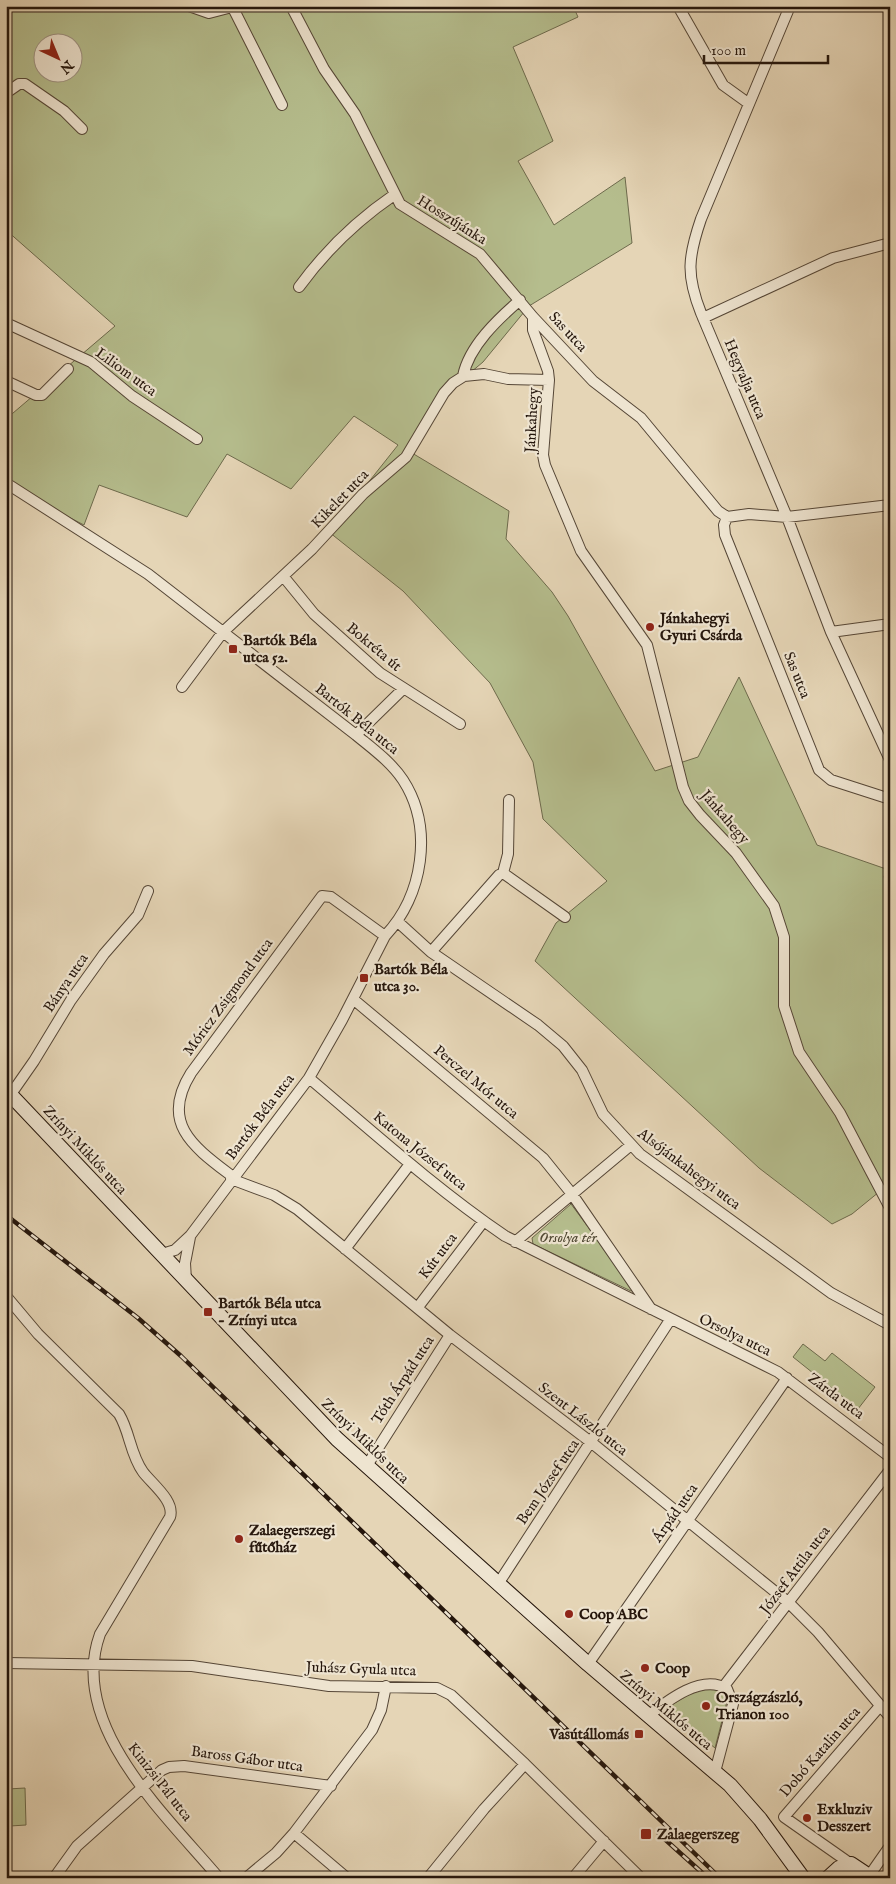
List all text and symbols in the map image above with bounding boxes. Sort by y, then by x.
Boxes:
north arrow [32,32,82,82]
scale bar [704,32,827,64]
text: 100 m [711,41,747,60]
text: N [56,55,78,77]
street label: Hosszújánka [414,191,491,249]
street label: Sas utca [544,308,592,357]
street label: Hegyalja utca [720,336,771,422]
street label: Liliom utca [91,343,161,401]
street label: Jánkahegy [521,386,543,455]
street label: Kikelet utca [307,465,373,533]
place label: Jánkahegyi Gyuri Csárda [658,609,743,645]
street label: Bokréta út [343,618,405,676]
marker: Jánkahegyi Gyuri Csárda [644,621,656,633]
place label: Bartók Béla utca 52. [243,631,317,667]
marker: Bartók Béla utca 52. [227,643,239,655]
street label: Sas utca [779,649,815,702]
street label: Bartók Béla utca [311,679,403,759]
street label: Jánkahegy [695,785,754,848]
street label: Móricz Zsigmond utca [179,934,277,1060]
street label: Bánya utca [39,949,93,1016]
place label: Bartók Béla utca 30. [374,960,448,996]
marker: Bartók Béla utca 30. [358,972,370,984]
street label: Perczel Mór utca [430,1041,523,1123]
street label: Bartók Béla utca [221,1070,299,1164]
street label: Zrínyi Miklós utca [39,1101,132,1199]
street label: Katona József utca [369,1107,471,1195]
street label: Alsójánkahegyi utca [633,1123,745,1214]
park label: Orsolya tér [539,1228,598,1247]
street label: Kút utca [415,1229,462,1283]
place label: Bartók Béla utca - Zrínyi utca [218,1294,321,1330]
marker: Bartók Béla utca - Zrínyi utca [202,1306,214,1318]
street label: Orsolya utca [696,1309,775,1361]
street label: Tóth Árpád utca [367,1332,439,1428]
street label: Zárda utca [804,1369,869,1424]
street label: Szent László utca [534,1378,632,1460]
street label: Zrínyi Miklós utca [317,1394,413,1488]
street label: Bem József utca [512,1435,584,1528]
street label: Árpád utca [647,1480,702,1547]
place label: Zalaegerszegi fűtőház [249,1521,335,1557]
street label: József Attila utca [754,1522,835,1620]
marker: Zalaegerszegi fűtőház [233,1533,245,1545]
place label: Coop ABC [579,1605,648,1624]
marker: Coop ABC [563,1608,575,1620]
street label: Juhász Gyula utca [304,1658,417,1680]
place label: Coop [655,1659,690,1678]
marker: Coop [639,1662,651,1674]
street label: Zrínyi Miklós utca [616,1666,717,1755]
place label: Országzászló, Trianon 100 [715,1688,803,1724]
marker: Országzászló, Trianon 100 [700,1700,712,1712]
street label: Dobó Katalin utca [776,1702,865,1801]
place label: Vasútállomás [548,1725,630,1744]
marker: Vasútállomás [633,1728,645,1740]
street label: Kinizsi Pál utca [123,1739,197,1826]
street label: Baross Gábor utca [190,1742,305,1776]
place label: Exkluziv Desszert [817,1800,873,1836]
marker: Exkluziv Desszert [801,1812,813,1824]
place label: Zalaegerszeg [657,1825,740,1844]
marker: Zalaegerszeg [639,1827,653,1841]

